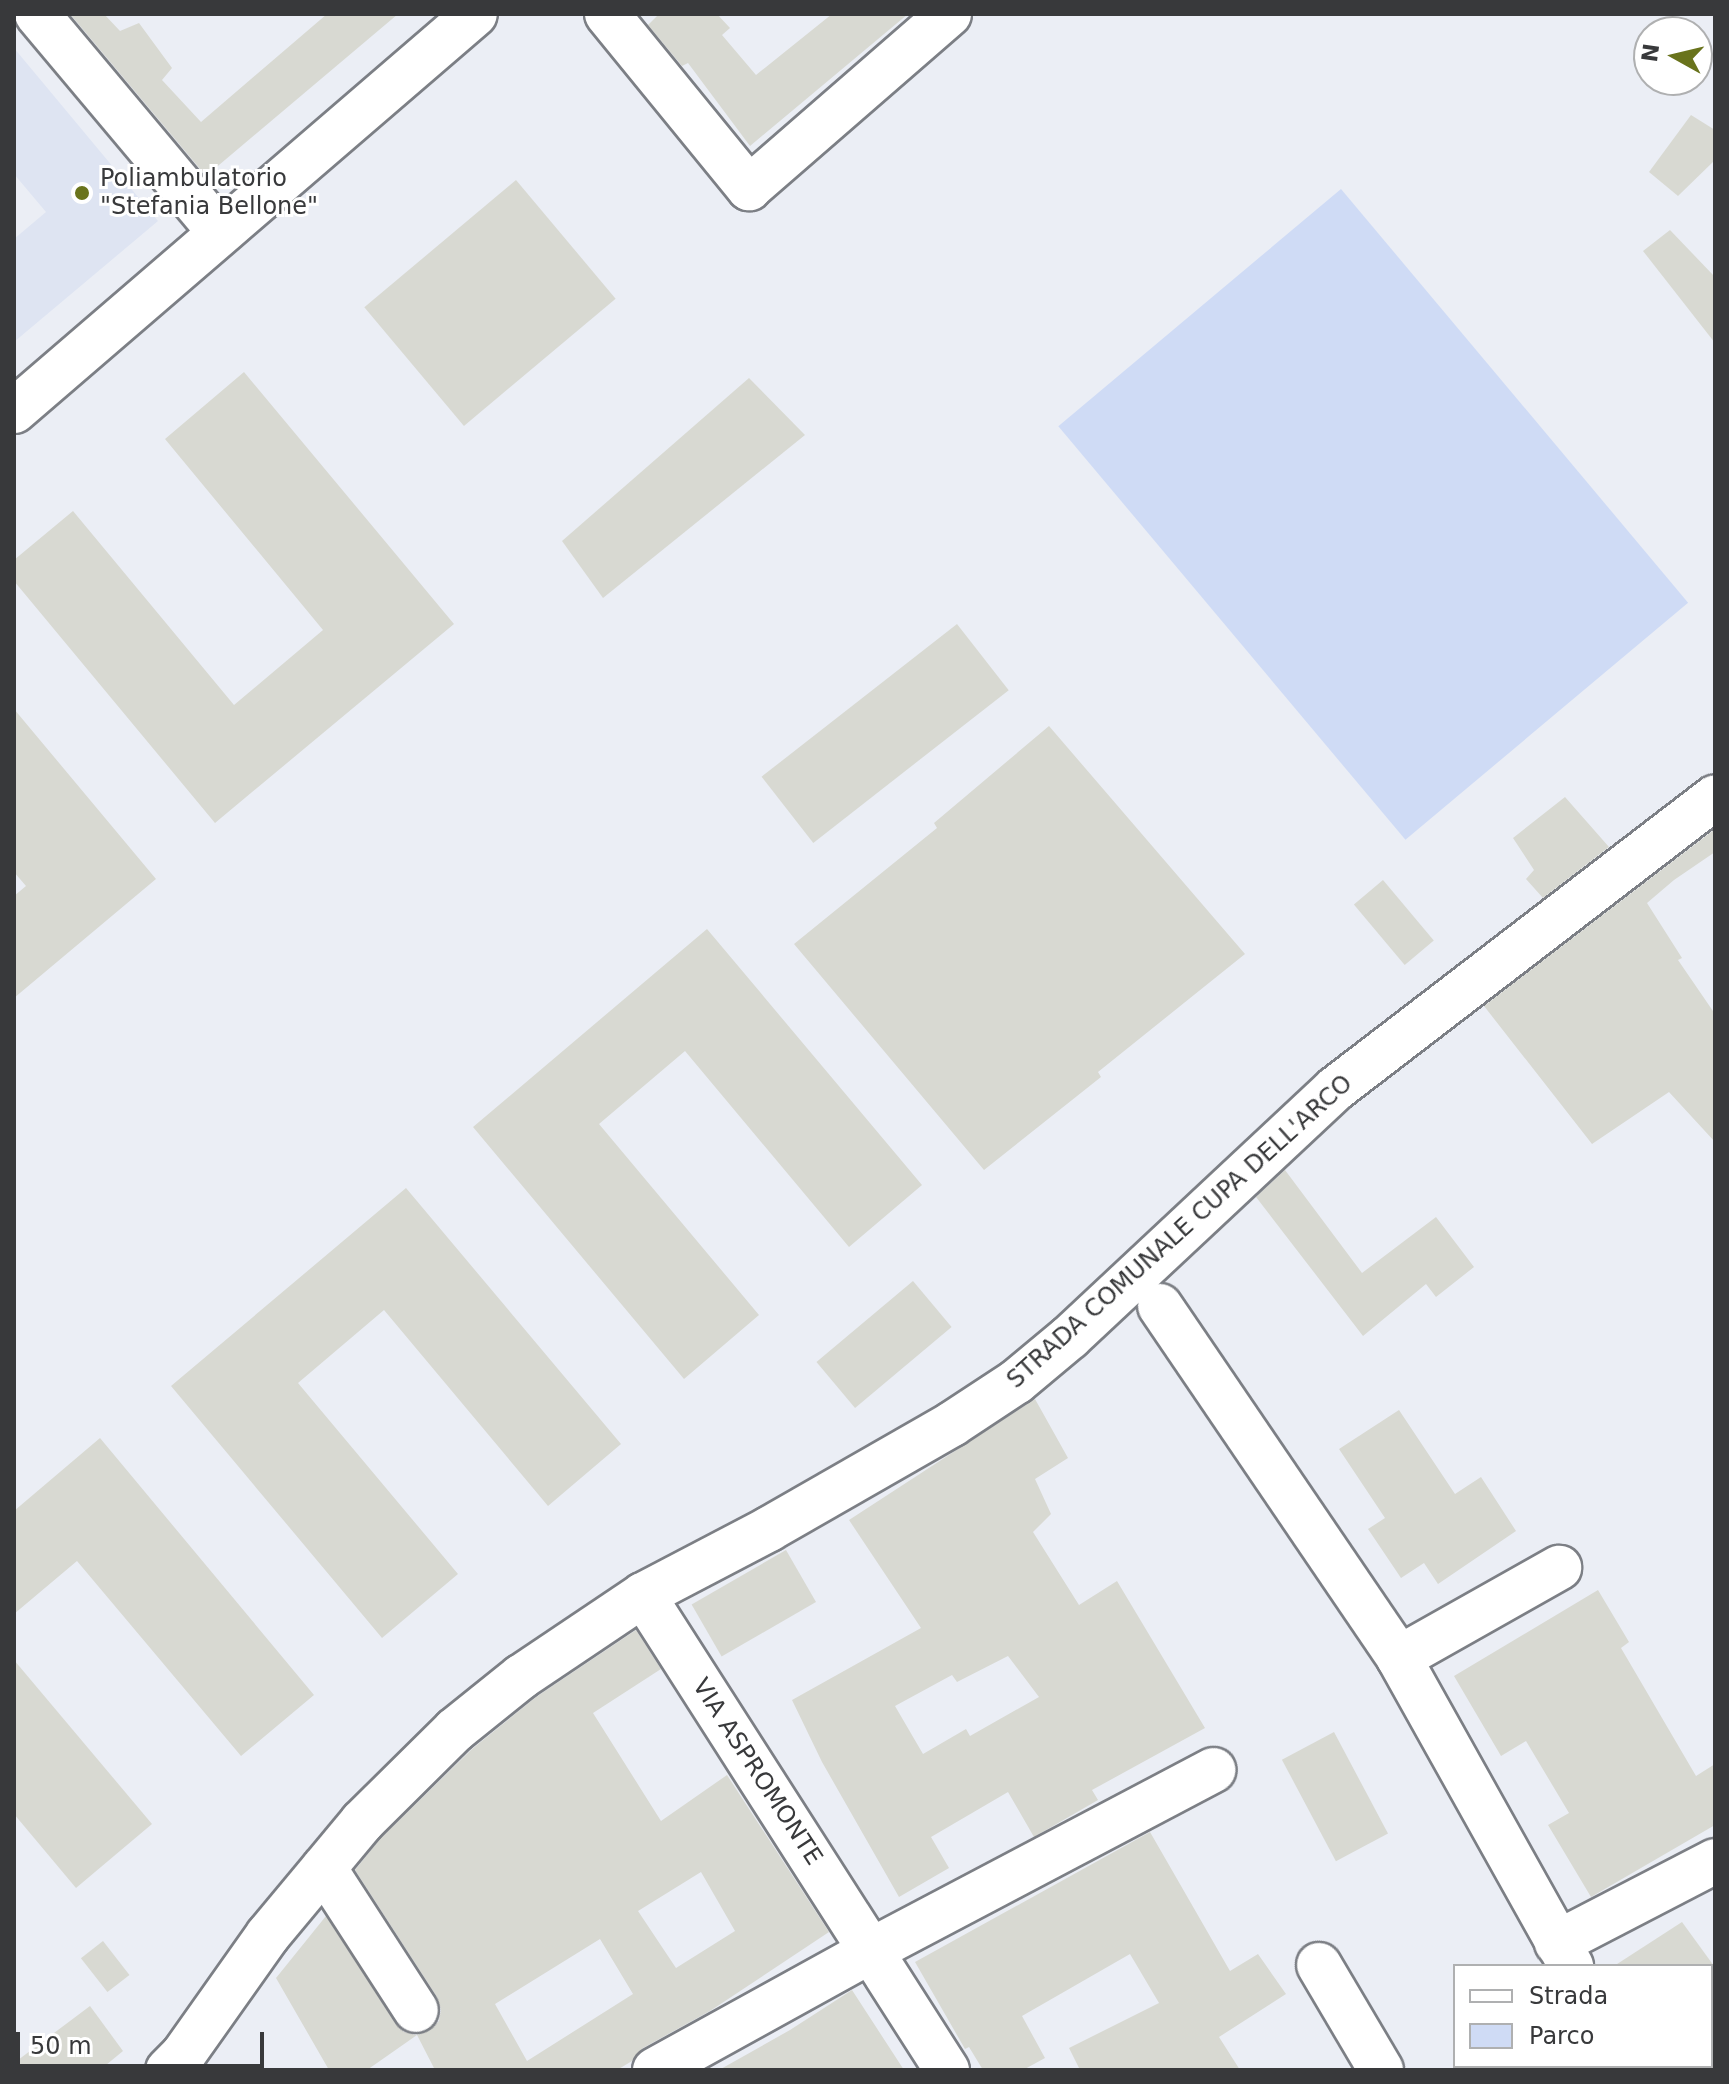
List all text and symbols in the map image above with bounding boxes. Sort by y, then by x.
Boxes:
north arrow [1633,16,1713,96]
text: N [1637,42,1664,64]
place label: Poliambulatorio "Stefania Bellone" [100,165,318,221]
marker: Poliambulatorio "Stefania Bellone" [71,182,93,204]
street label: STRADA COMUNALE CUPA DELL'ARCO [1002,1069,1358,1395]
street label: VIA ASPROMONTE [686,1673,828,1871]
legend [1453,1964,1713,2068]
text: Strada [1529,1982,1608,2010]
scale bar [20,2016,268,2066]
text: Parco [1529,2022,1594,2050]
text: 50 m [30,2032,92,2060]

